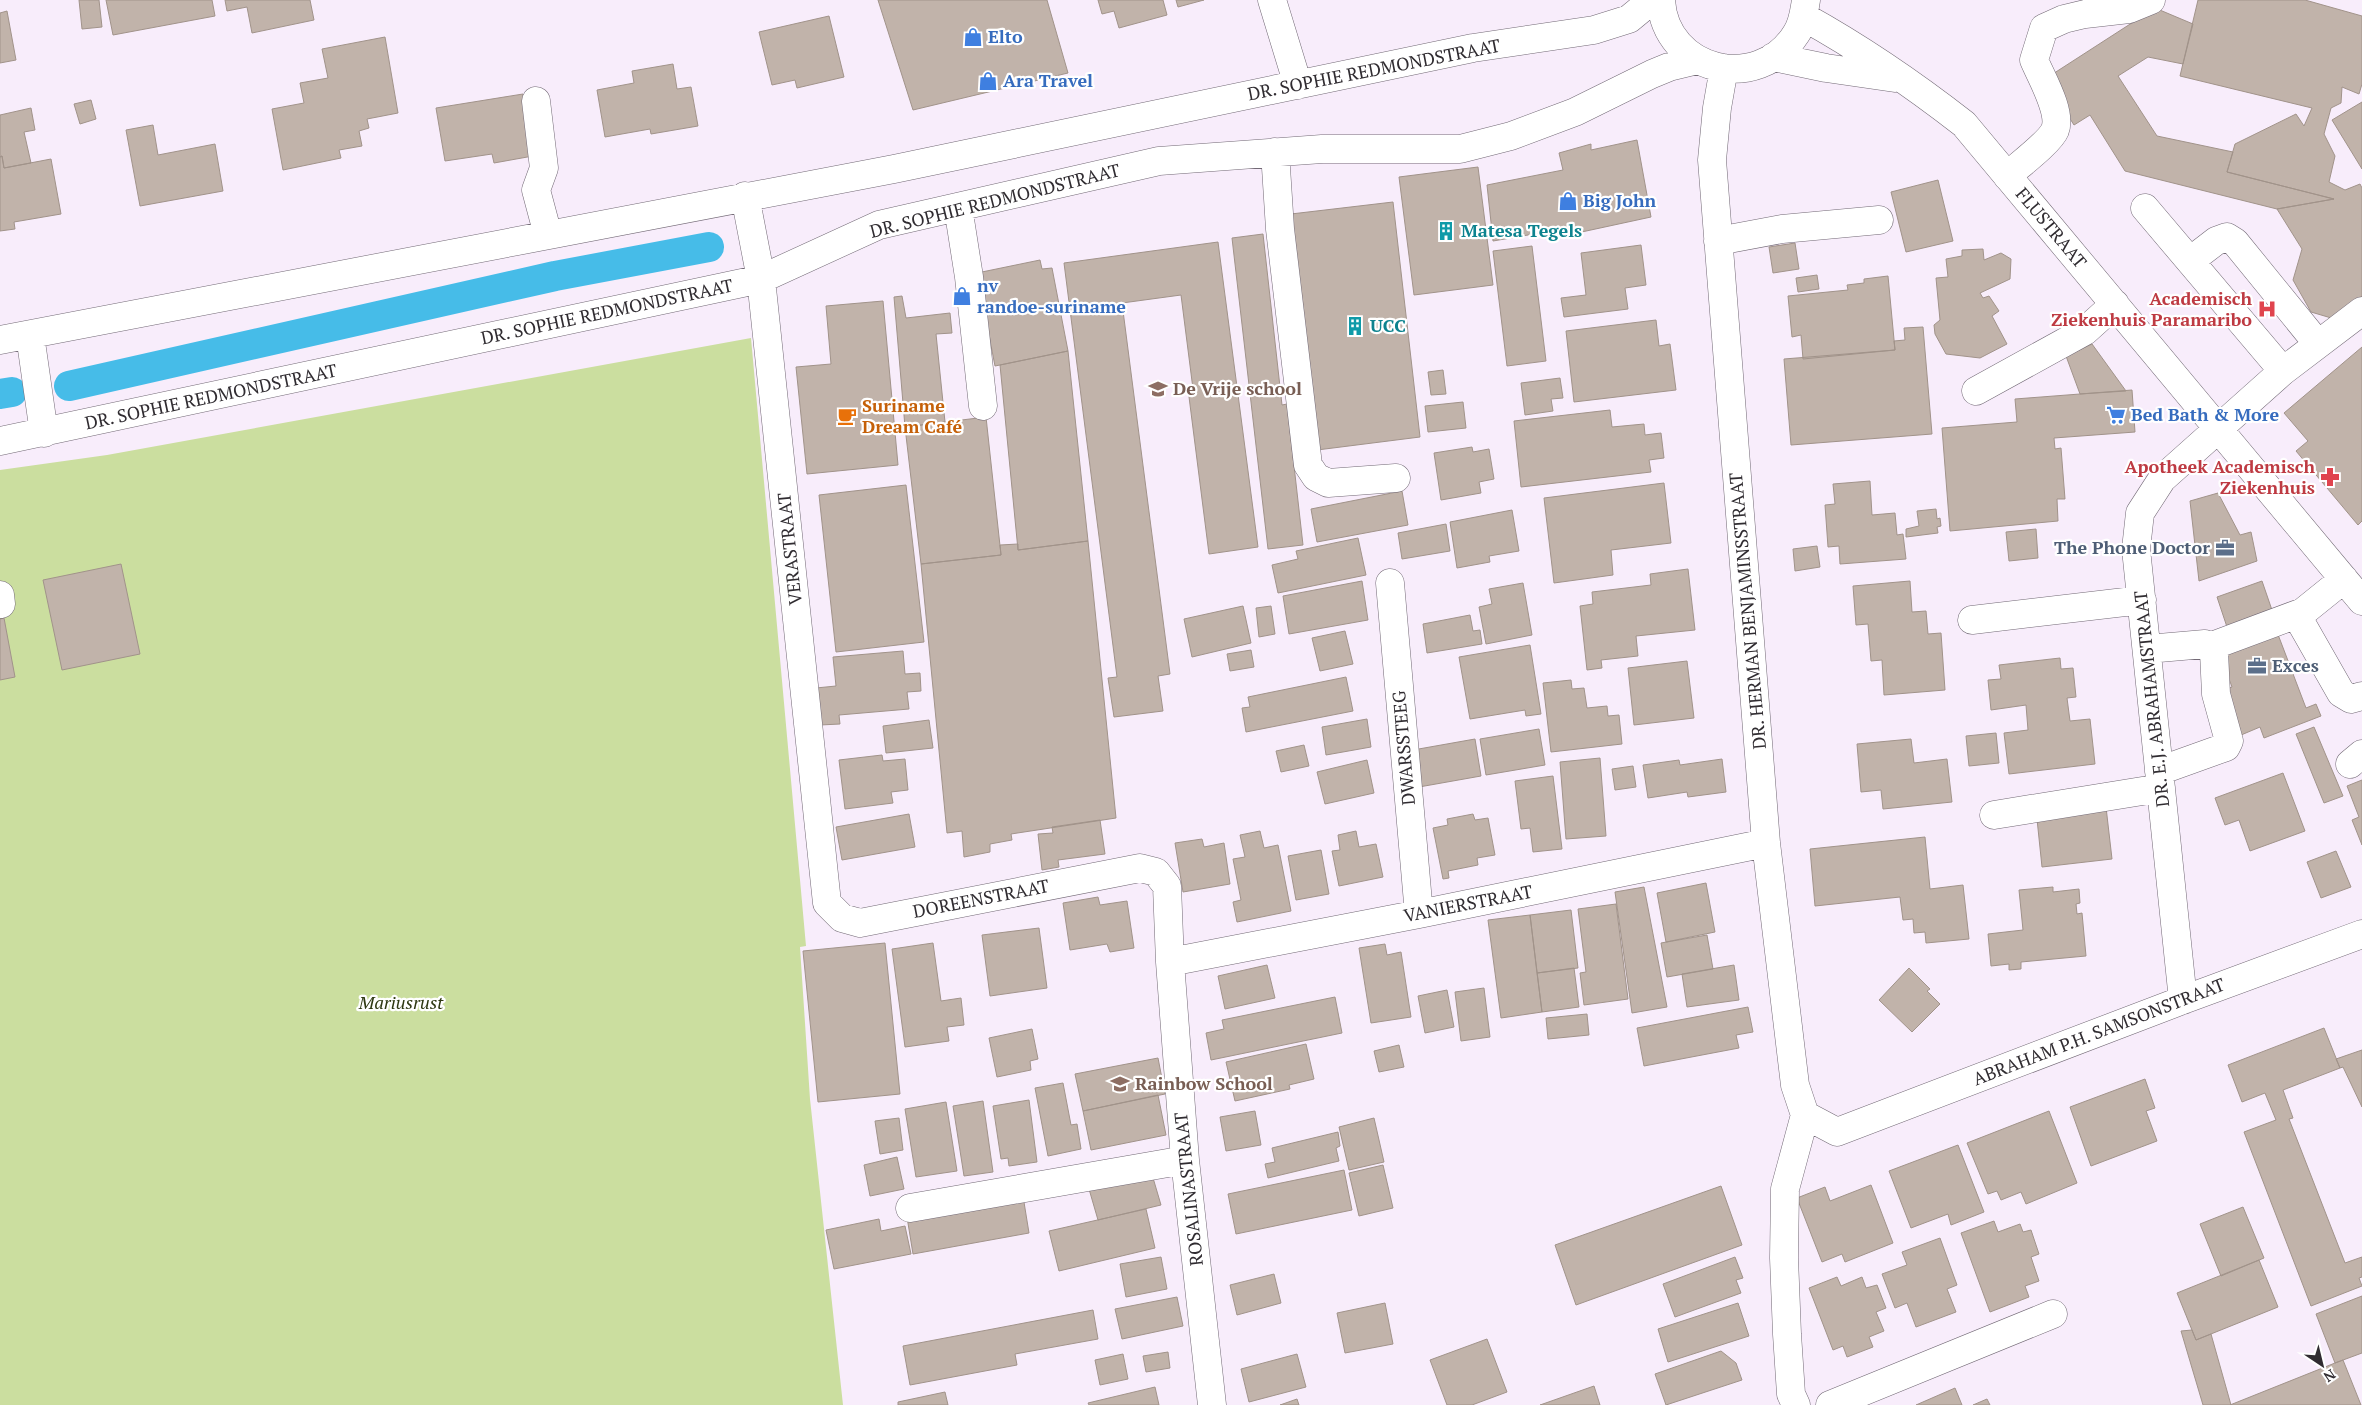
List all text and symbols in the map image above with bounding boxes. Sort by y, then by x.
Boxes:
place label: Elto [988,24,1023,48]
shop icon: Elto [962,26,984,48]
street label: DR. SOPHIE REDMONDSTRAAT [1245,33,1502,105]
place label: Ara Travel [1003,68,1093,92]
shop icon: Ara Travel [977,70,999,92]
street label: DR. SOPHIE REDMONDSTRAAT [867,157,1122,243]
street label: FLUSTRAAT [2011,182,2093,273]
place label: Big John [1583,188,1656,212]
shop icon: Big John [1557,190,1579,212]
place label: Matesa Tegels [1461,218,1582,242]
building icon: Matesa Tegels [1435,220,1457,242]
street label: DR. SOPHIE REDMONDSTRAAT [479,273,735,349]
place label: nv randoe-suriname [977,273,1126,318]
shop icon: nv randoe-suriname [951,285,973,307]
place label: Academisch Ziekenhuis Paramaribo [2051,286,2252,331]
hospital icon: Academisch Ziekenhuis Paramaribo [2256,298,2278,320]
place label: UCC [1370,313,1406,337]
building icon: UCC [1344,315,1366,337]
street label: DR. SOPHIE REDMONDSTRAAT [83,358,339,434]
place label: De Vrije school [1173,376,1302,400]
school or university icon: De Vrije school [1147,378,1169,400]
place label: Suriname Dream Café [862,393,962,438]
place label: Bed Bath & More [2131,402,2279,426]
supermarket icon: Bed Bath & More [2105,404,2127,426]
cafe icon: Suriname Dream Café [836,405,858,427]
place label: Apotheek Academisch Ziekenhuis [2124,454,2315,499]
pharmacy icon: Apotheek Academisch Ziekenhuis [2319,466,2341,488]
street label: DR. HERMAN BENJAMINSSTRAAT [1723,472,1771,751]
street label: VERASTRAAT [771,492,807,607]
place label: The Phone Doctor [2054,535,2210,559]
office icon: The Phone Doctor [2214,537,2236,559]
street label: DR. E.J. ABRAHAMSTRAAT [2128,590,2174,809]
place label: Exces [2272,653,2319,677]
office icon: Exces [2246,655,2268,677]
street label: DWARSSTEEG [1386,689,1420,806]
street label: DOREENSTRAAT [911,873,1051,923]
street label: VANIERSTRAAT [1401,879,1534,927]
street label: ABRAHAM P.H. SAMSONSTRAAT [1969,972,2228,1090]
park label: Mariusrust [358,990,444,1014]
place label: Rainbow School [1135,1071,1273,1095]
school or university icon: Rainbow School [1109,1073,1131,1095]
street label: ROSALINASTRAAT [1168,1111,1208,1267]
north arrow [2297,1340,2347,1390]
text: N [2320,1365,2340,1387]

